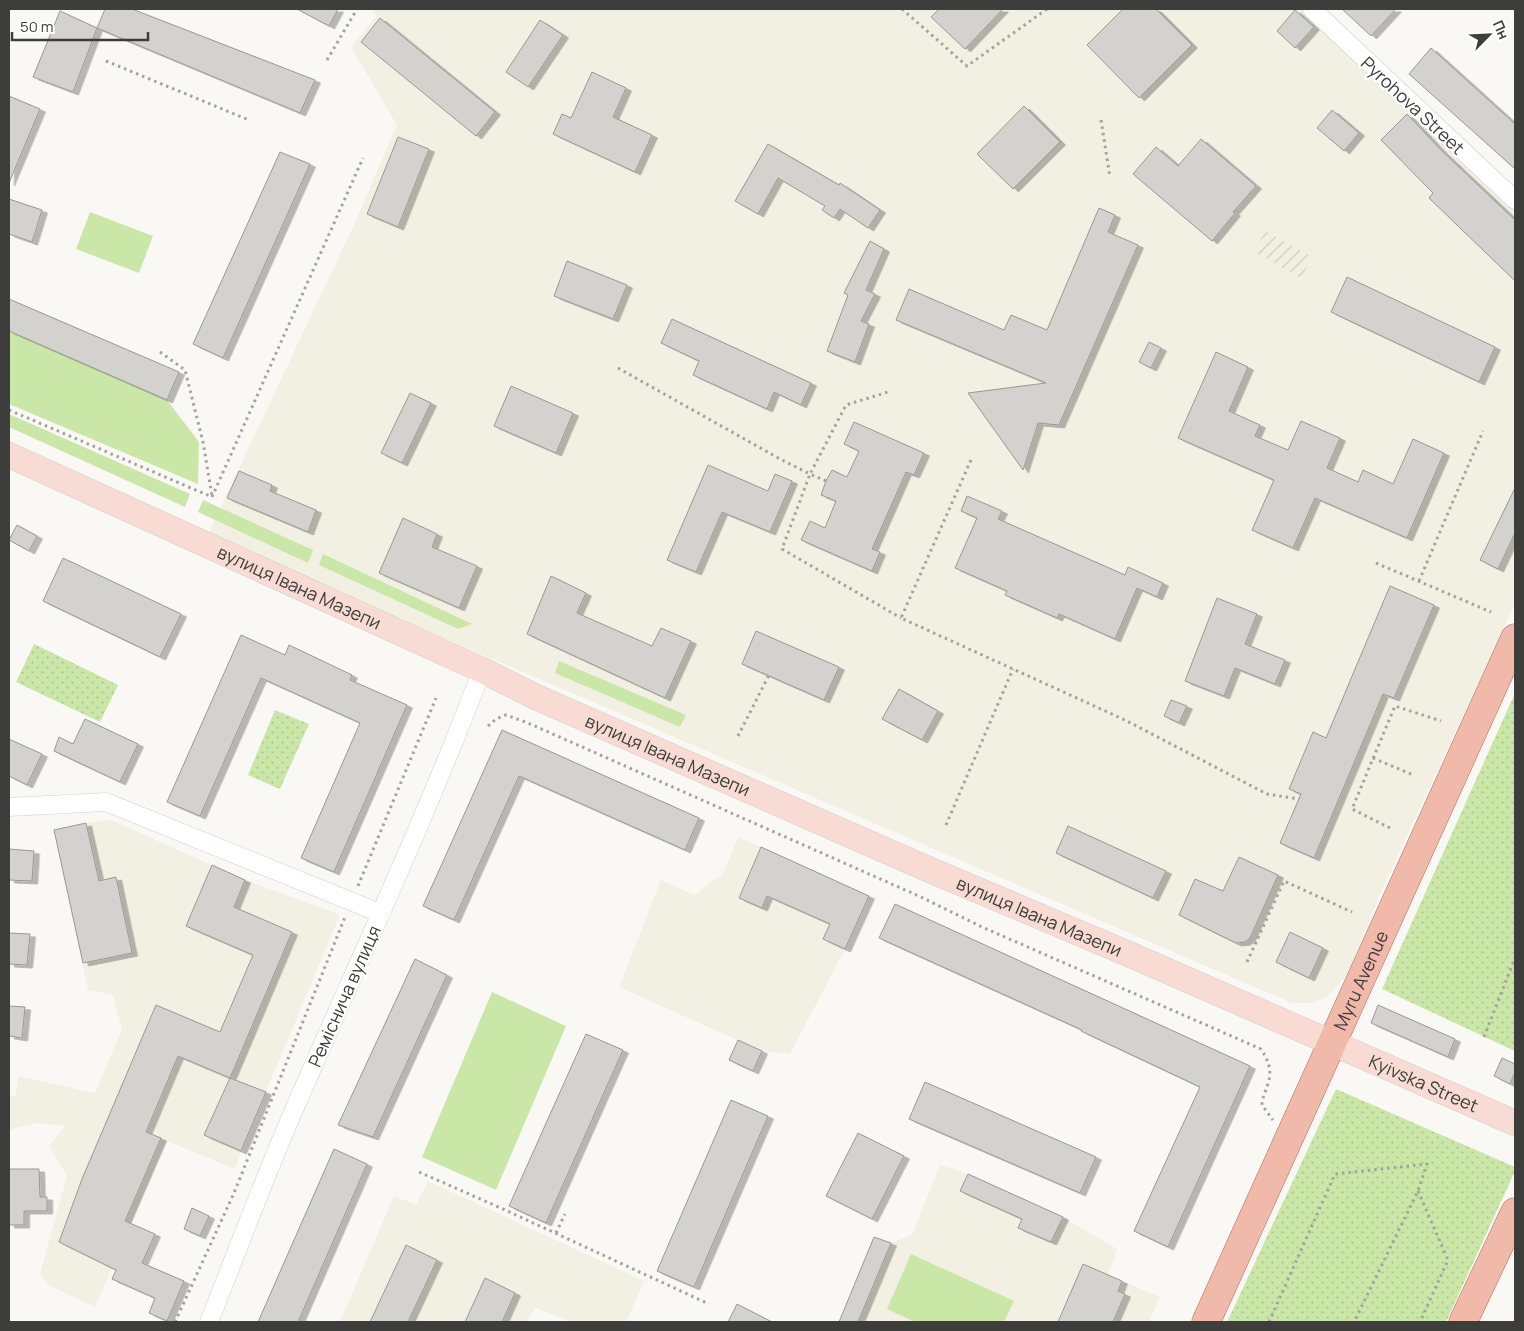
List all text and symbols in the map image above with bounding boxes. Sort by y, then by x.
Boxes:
scale bar [12,10,149,42]
north arrow [1464,10,1514,60]
text: 50 m [20,16,54,37]
text: Пн [1489,17,1514,42]
street label: Pyrohova Street [1356,51,1470,159]
street label: вулиця Івана Мазепи [214,539,385,635]
street label: вулиця Івана Мазепи [582,708,754,802]
street label: вулиця Івана Мазепи [953,871,1126,962]
street label: Реміснича вулиця [302,921,386,1071]
street label: Myru Avenue [1327,926,1393,1034]
street label: Kyivska Street [1365,1049,1482,1118]

